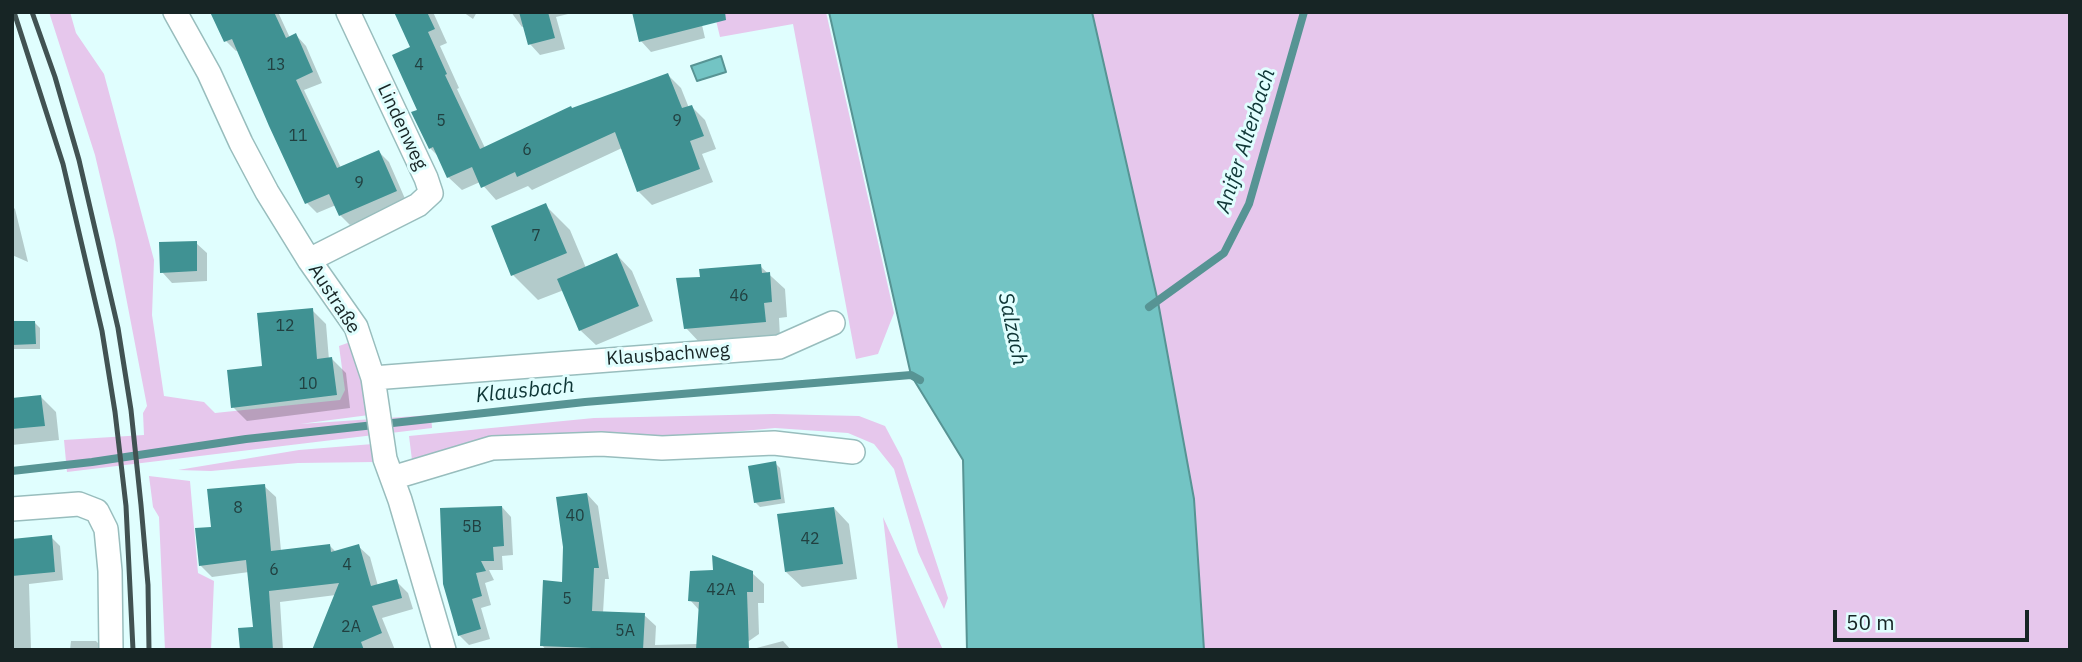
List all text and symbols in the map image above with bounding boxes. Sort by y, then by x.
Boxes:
house number: 13 [266,55,286,75]
house number: 4 [414,55,424,75]
water label: Anifer Alterbach [1211,66,1281,216]
street label: Lindenweg [372,80,432,174]
house number: 5 [436,111,446,131]
house number: 9 [672,111,682,131]
house number: 11 [288,126,308,146]
house number: 6 [522,140,532,160]
house number: 9 [354,173,364,193]
house number: 7 [531,226,541,246]
street label: Austraße [303,260,365,338]
house number: 46 [729,286,749,306]
water label: Salzach [992,290,1032,368]
house number: 12 [275,316,295,336]
street label: Klausbachweg [605,339,731,371]
water label: Klausbach [475,373,575,409]
house number: 10 [298,374,318,394]
house number: 8 [233,498,243,518]
house number: 40 [565,506,585,526]
house number: 5B [462,517,482,537]
house number: 42 [800,529,820,549]
house number: 4 [342,555,352,575]
house number: 6 [269,560,279,580]
house number: 42A [706,580,736,600]
house number: 5 [562,589,572,609]
scale bar [1837,596,2033,640]
text: 50 m [1846,608,1895,636]
house number: 2A [341,617,361,637]
house number: 5A [615,621,635,641]

